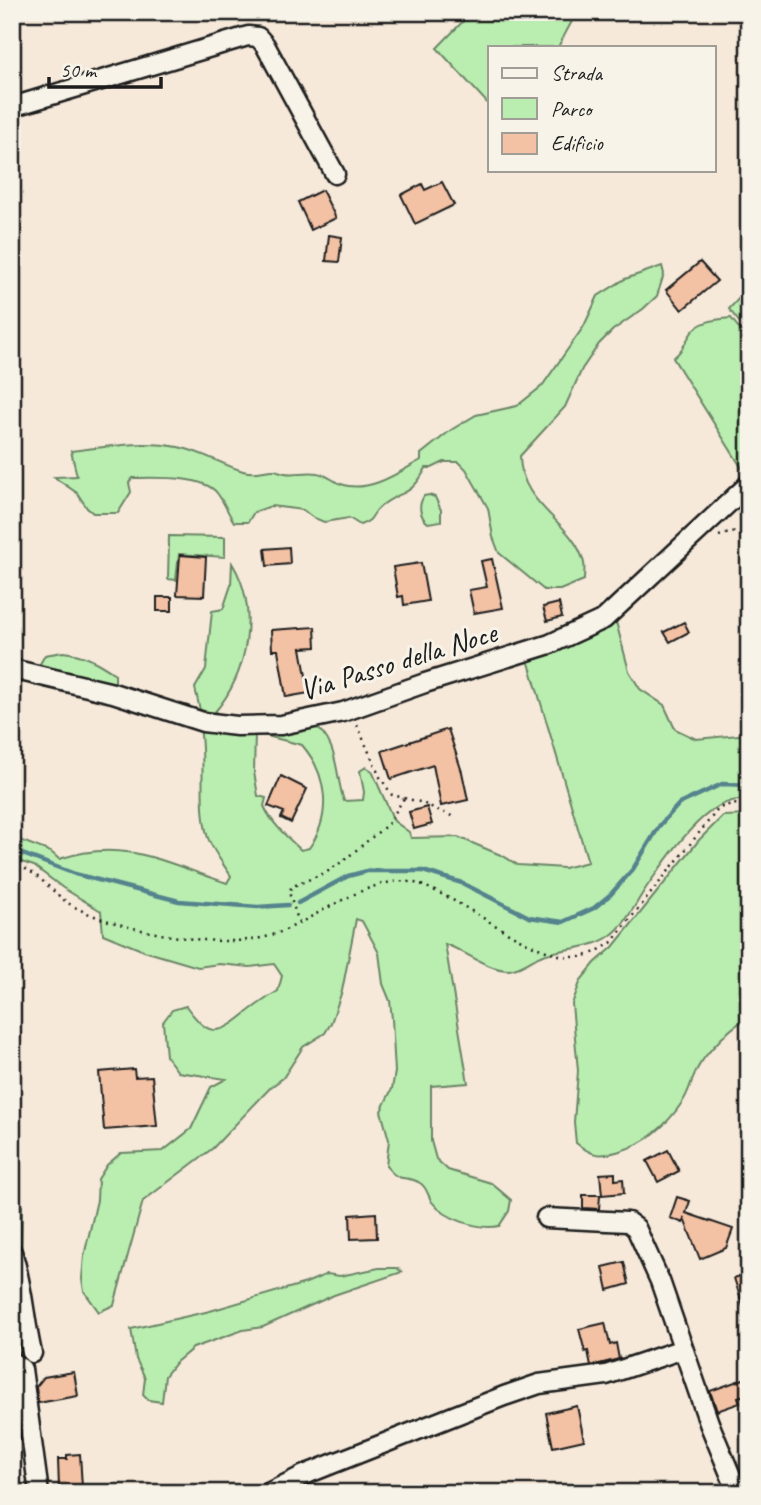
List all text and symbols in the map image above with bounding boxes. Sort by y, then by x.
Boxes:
scale bar [49,46,161,90]
legend [488,46,716,172]
text: 50 m [60,57,98,83]
text: Strada [551,60,604,86]
text: Parco [551,96,594,122]
text: Edificio [551,130,604,156]
street label: Via Passo della Noce [295,612,503,709]

